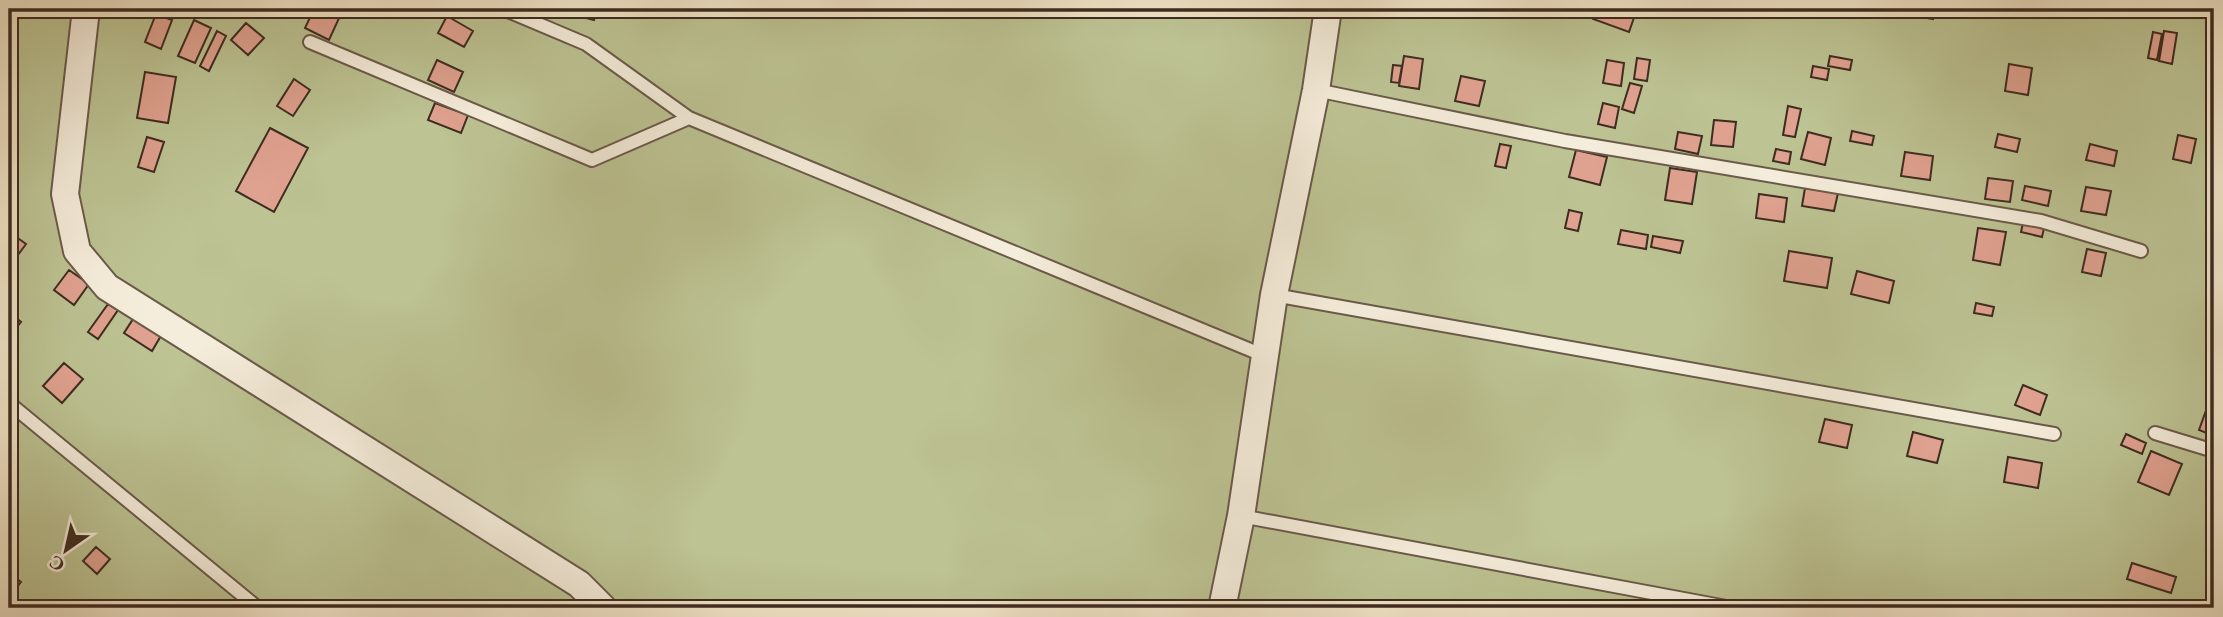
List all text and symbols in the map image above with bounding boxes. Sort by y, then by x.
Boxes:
north arrow [32,516,102,586]
text: С [44,550,69,578]

